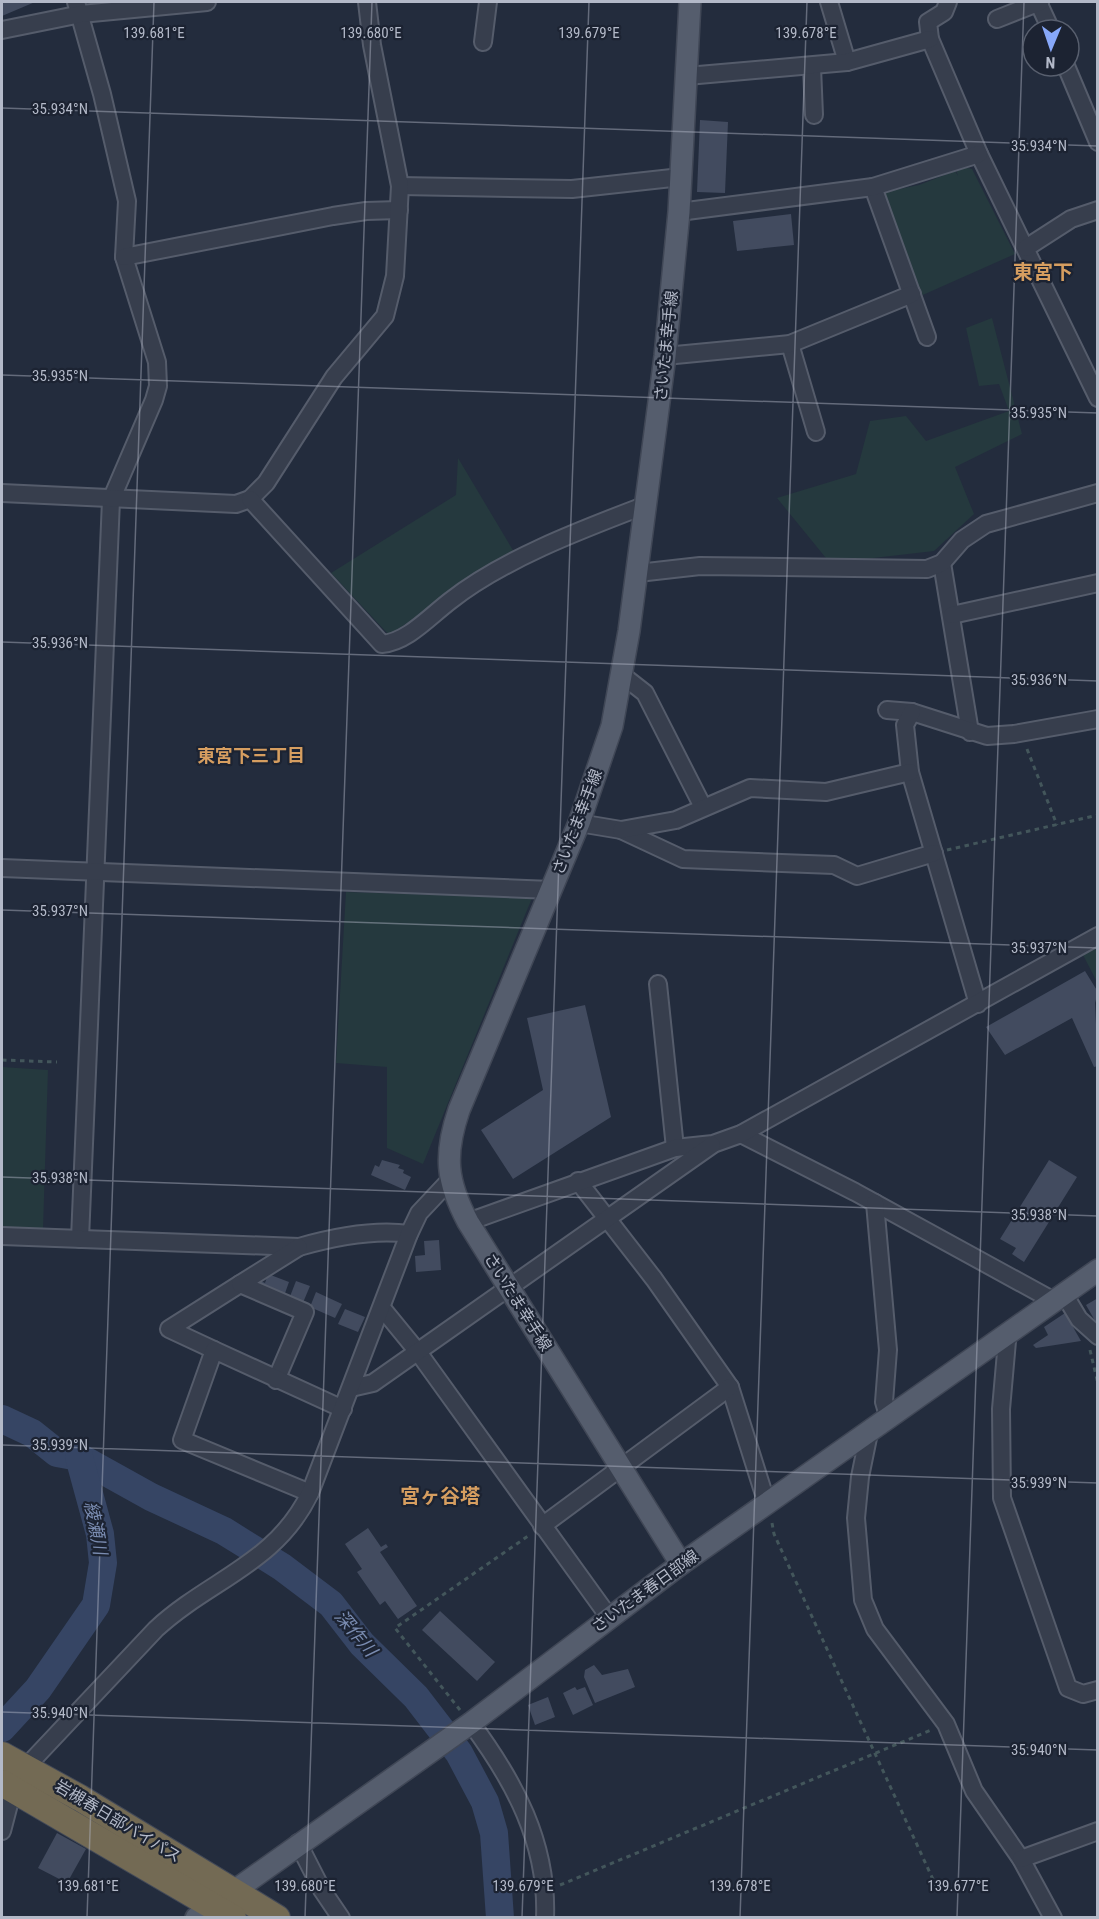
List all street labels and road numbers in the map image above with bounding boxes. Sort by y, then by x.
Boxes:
street label: さいたま幸手線 [651,290,681,402]
street label: さいたま幸手線 [548,767,606,877]
street label: さいたま幸手線 [480,1250,556,1354]
street label: さいたま春日部線 [588,1546,702,1636]
street label: 岩槻春日部バイパス [52,1776,184,1866]

